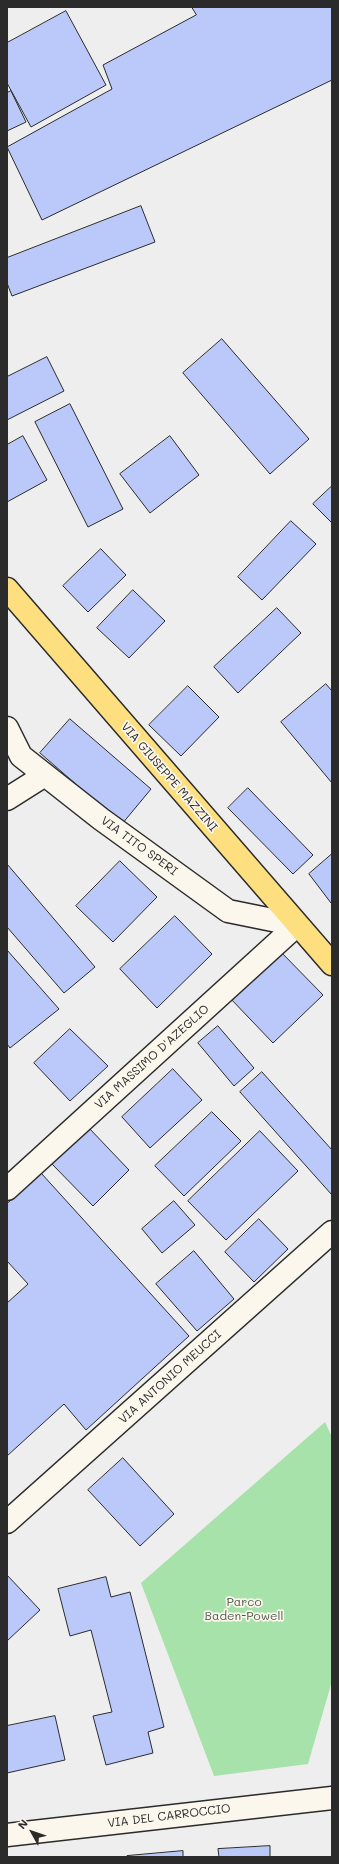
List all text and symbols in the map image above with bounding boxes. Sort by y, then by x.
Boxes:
street label: VIA GIUSEPPE MAZZINI [118,720,220,834]
street label: VIA TITO SPERI [98,813,180,879]
street label: VIA MASSIMO D'AZEGLIO [92,1002,212,1112]
street label: VIA ANTONIO MEUCCI [116,1327,224,1427]
park label: Parco Baden-Powell [205,1595,283,1623]
street label: VIA DEL CARROCCIO [107,1801,231,1831]
north arrow [12,1812,52,1852]
text: N [14,1816,31,1832]

